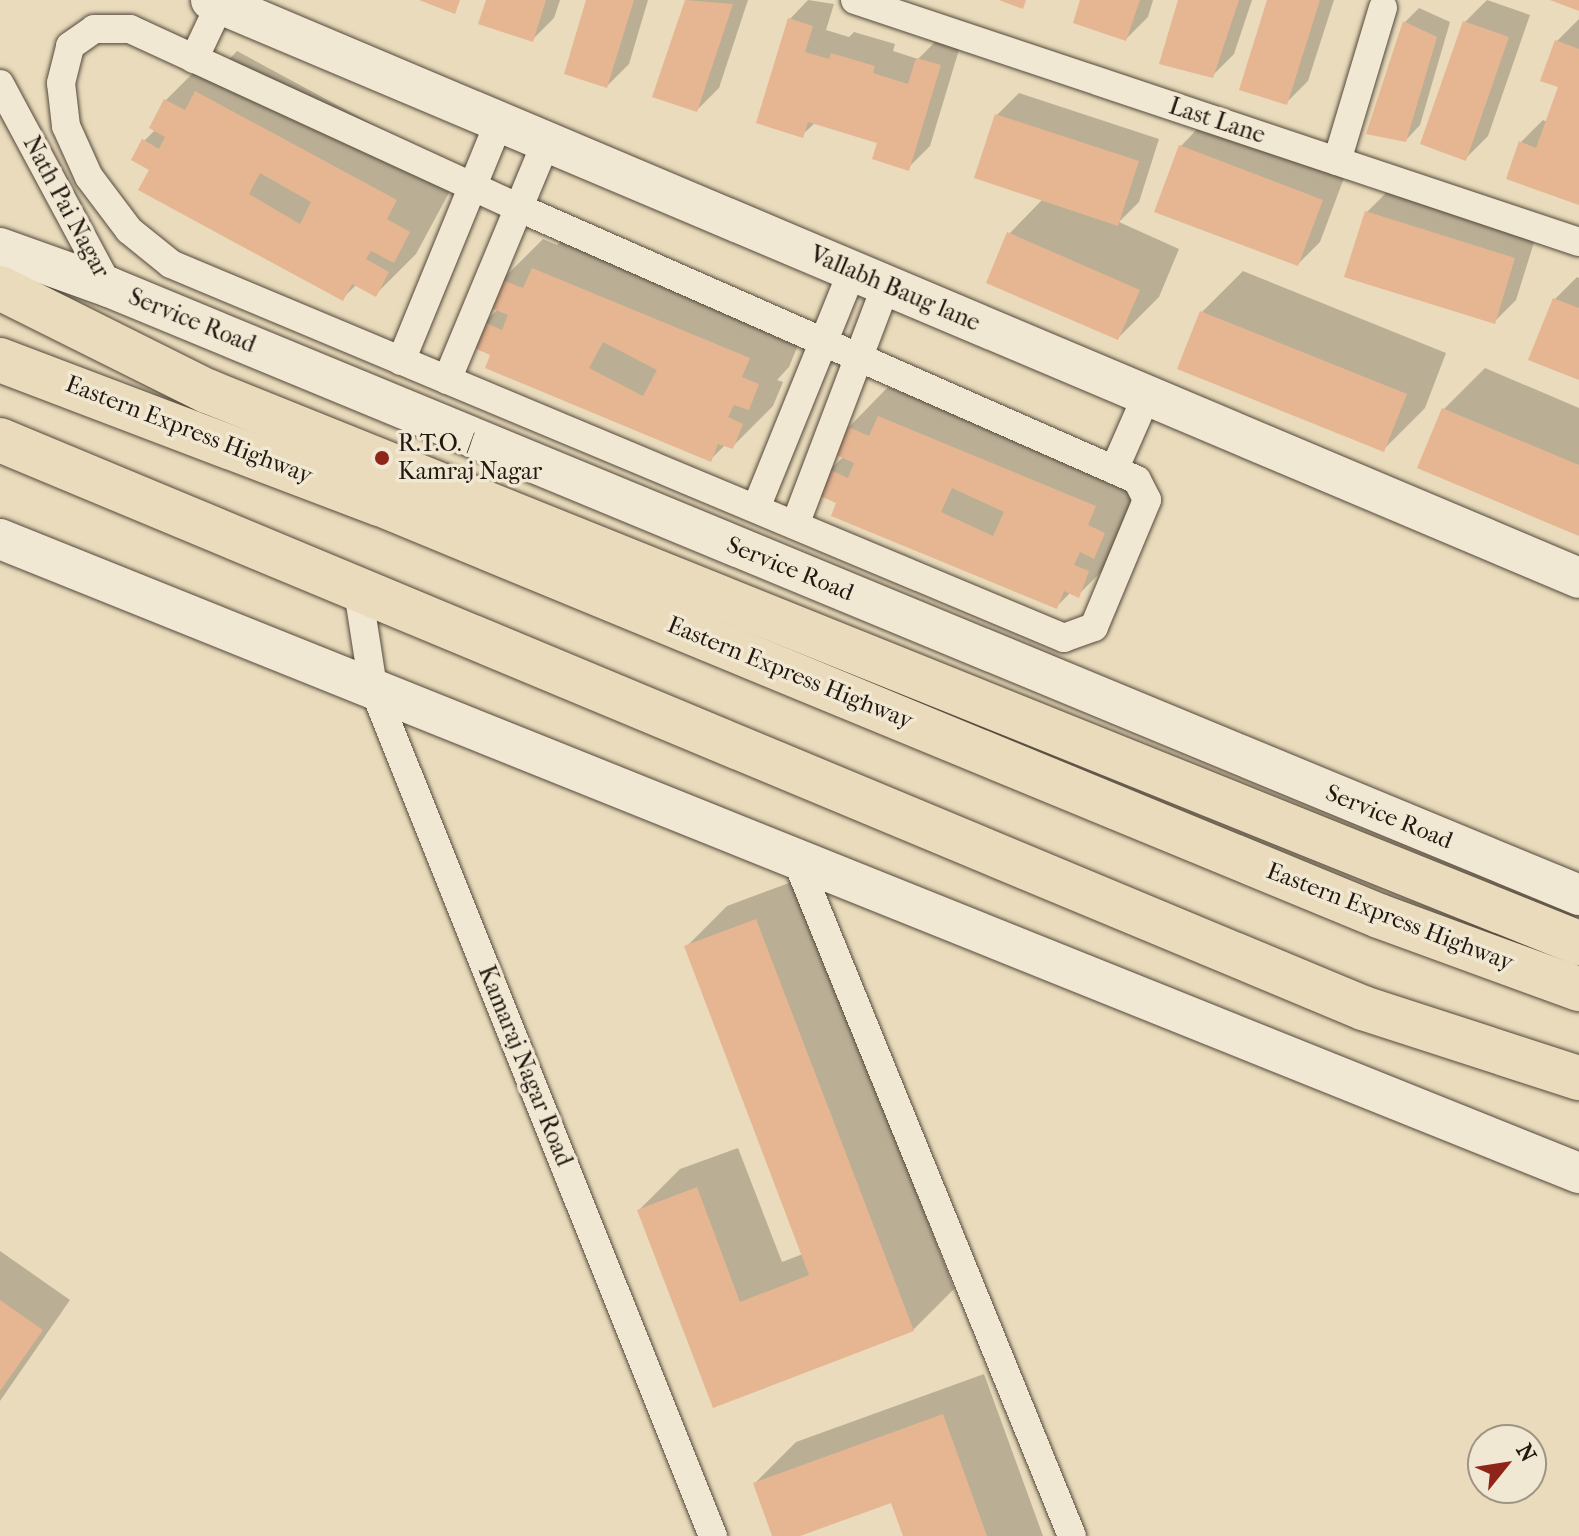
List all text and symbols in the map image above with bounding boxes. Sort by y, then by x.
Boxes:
street label: Last Lane [1165,92,1269,150]
street label: Nath Pai Nagar [17,131,115,283]
street label: Vallabh Baug lane [806,240,984,338]
street label: Service Road [124,282,260,360]
street label: Eastern Express Highway [62,370,316,490]
place label: R.T.O. / Kamraj Nagar [398,430,542,486]
marker: R.T.O. / Kamraj Nagar [373,449,391,467]
street label: Service Road [722,530,858,608]
street label: Eastern Express Highway [663,611,917,735]
street label: Service Road [1321,778,1457,856]
street label: Eastern Express Highway [1263,857,1517,977]
street label: Kamaraj Nagar Road [472,961,578,1171]
north arrow [1467,1424,1547,1504]
text: N [1511,1439,1541,1467]

